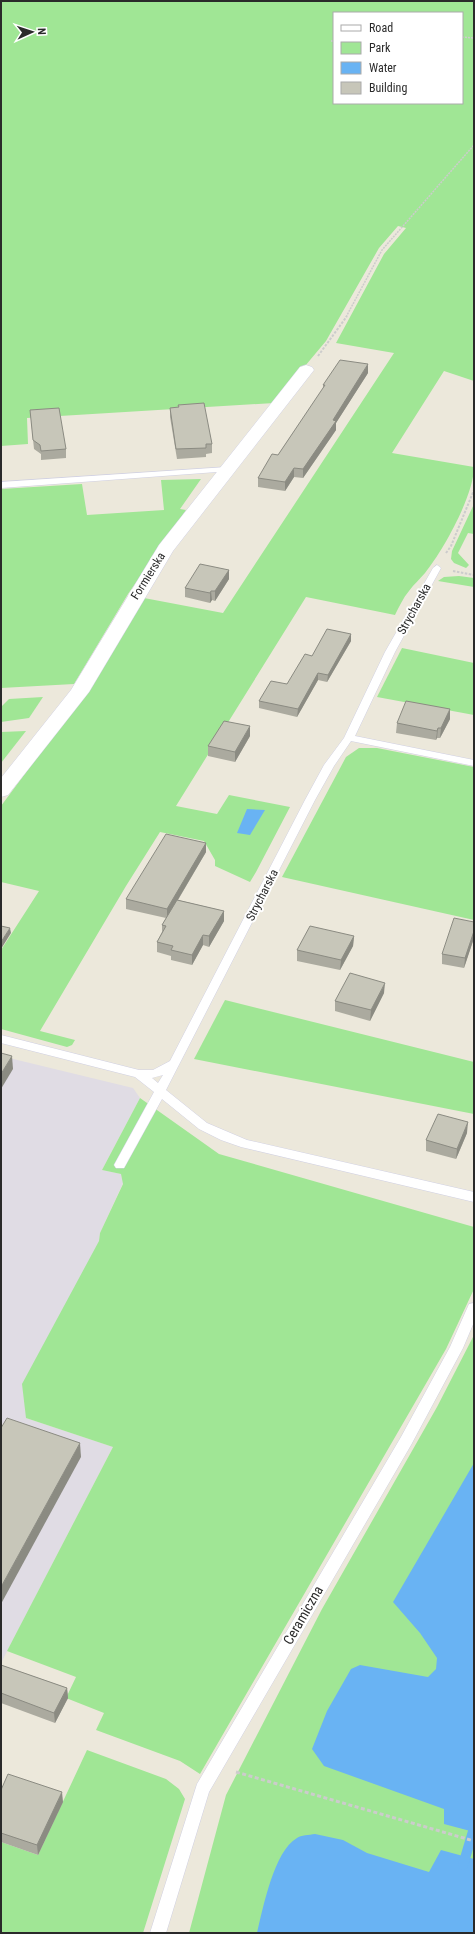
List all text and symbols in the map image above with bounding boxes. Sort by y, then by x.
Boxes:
north arrow [12,12,52,52]
legend [333,12,463,104]
text: Road [369,21,393,35]
text: N [35,28,48,35]
text: Park [369,41,391,55]
text: Water [369,61,397,75]
text: Building [369,81,407,95]
street label: Formierska [128,550,168,602]
street label: Strycharska [394,581,434,637]
street label: Strycharska [243,867,281,923]
street label: Ceramiczna [280,1583,326,1647]

